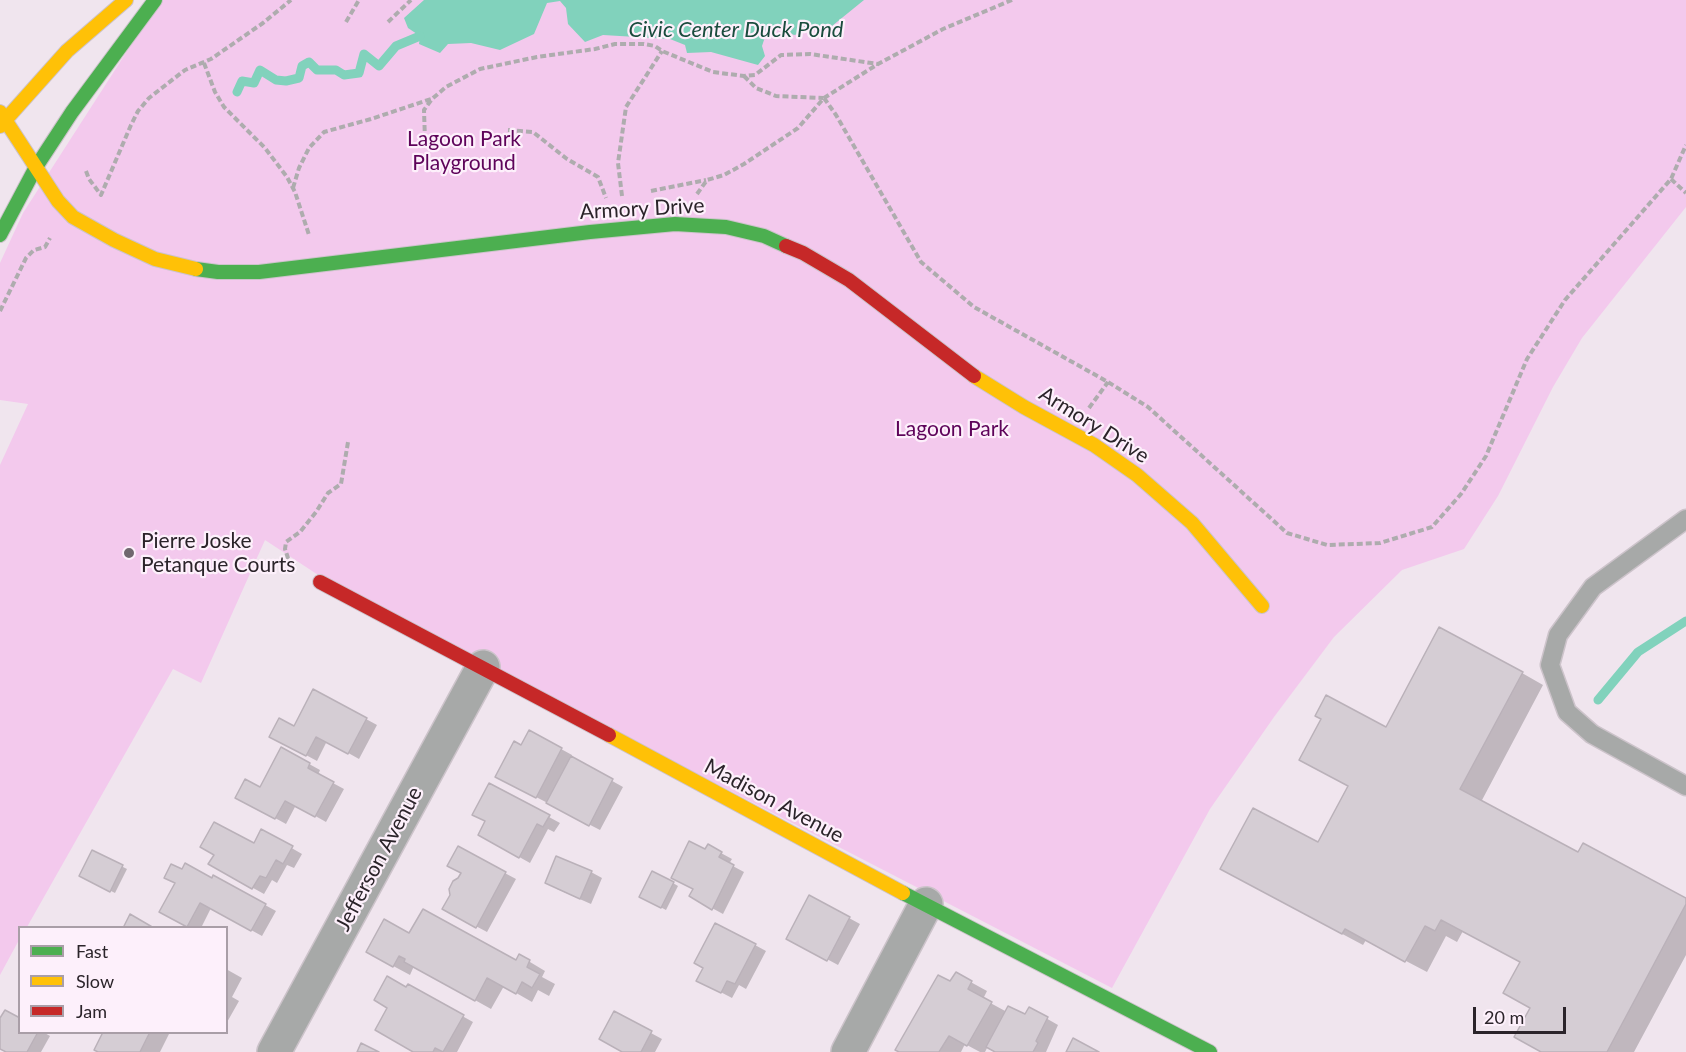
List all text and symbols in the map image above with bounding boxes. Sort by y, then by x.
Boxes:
water label: Civic Center Duck Pond [629,17,843,43]
park label: Lagoon Park Playground [407,126,521,176]
street label: Armory Drive [579,193,705,225]
street label: Armory Drive [1034,381,1154,469]
park label: Lagoon Park [895,416,1009,442]
place label: Pierre Joske Petanque Courts [141,528,295,578]
marker: Pierre Joske Petanque Courts [122,546,136,560]
street label: Madison Avenue [700,754,848,848]
street label: Jefferson Avenue [330,783,428,935]
legend [18,926,228,1034]
text: Fast [76,940,108,962]
text: Slow [76,970,114,992]
scale bar [1476,995,1569,1033]
text: Jam [76,1000,107,1022]
text: 20 m [1484,1006,1524,1028]

